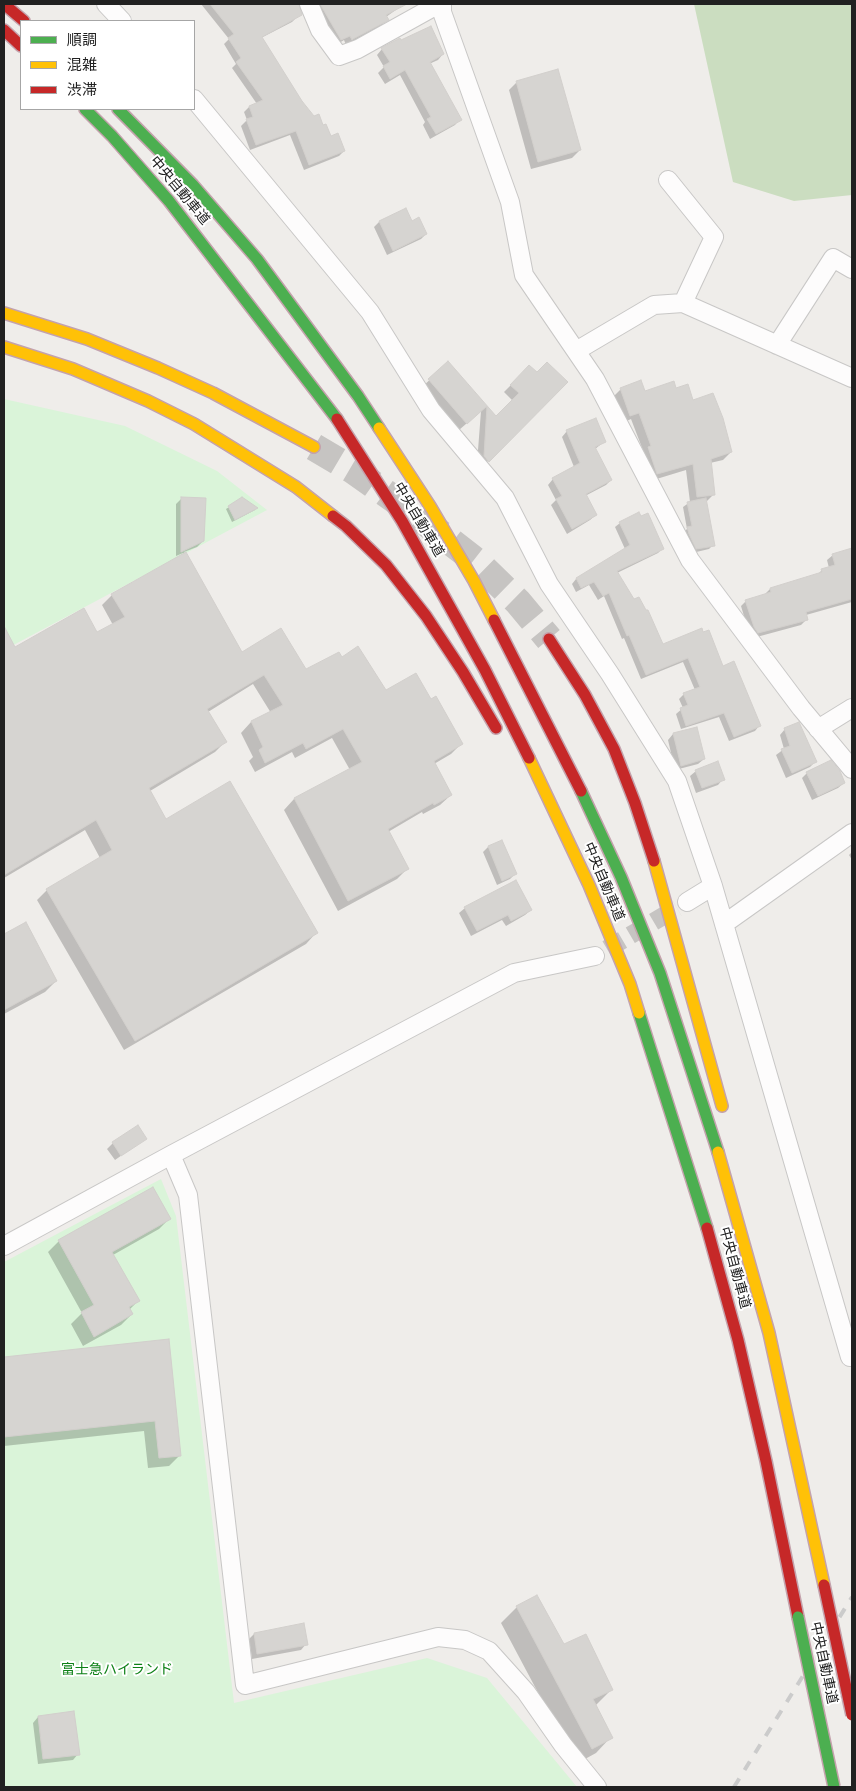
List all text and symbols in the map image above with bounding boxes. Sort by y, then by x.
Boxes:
legend [20,20,195,110]
text: 順調 [67,28,97,51]
text: 混雑 [67,53,97,76]
text: 渋滞 [67,78,97,101]
street label: 中央自動車道 [146,153,212,229]
street label: 中央自動車道 [389,480,447,560]
street label: 中央自動車道 [579,840,627,924]
street label: 中央自動車道 [715,1225,753,1311]
street label: 中央自動車道 [806,1620,840,1706]
park label: 富士急ハイランド [61,1663,173,1679]

